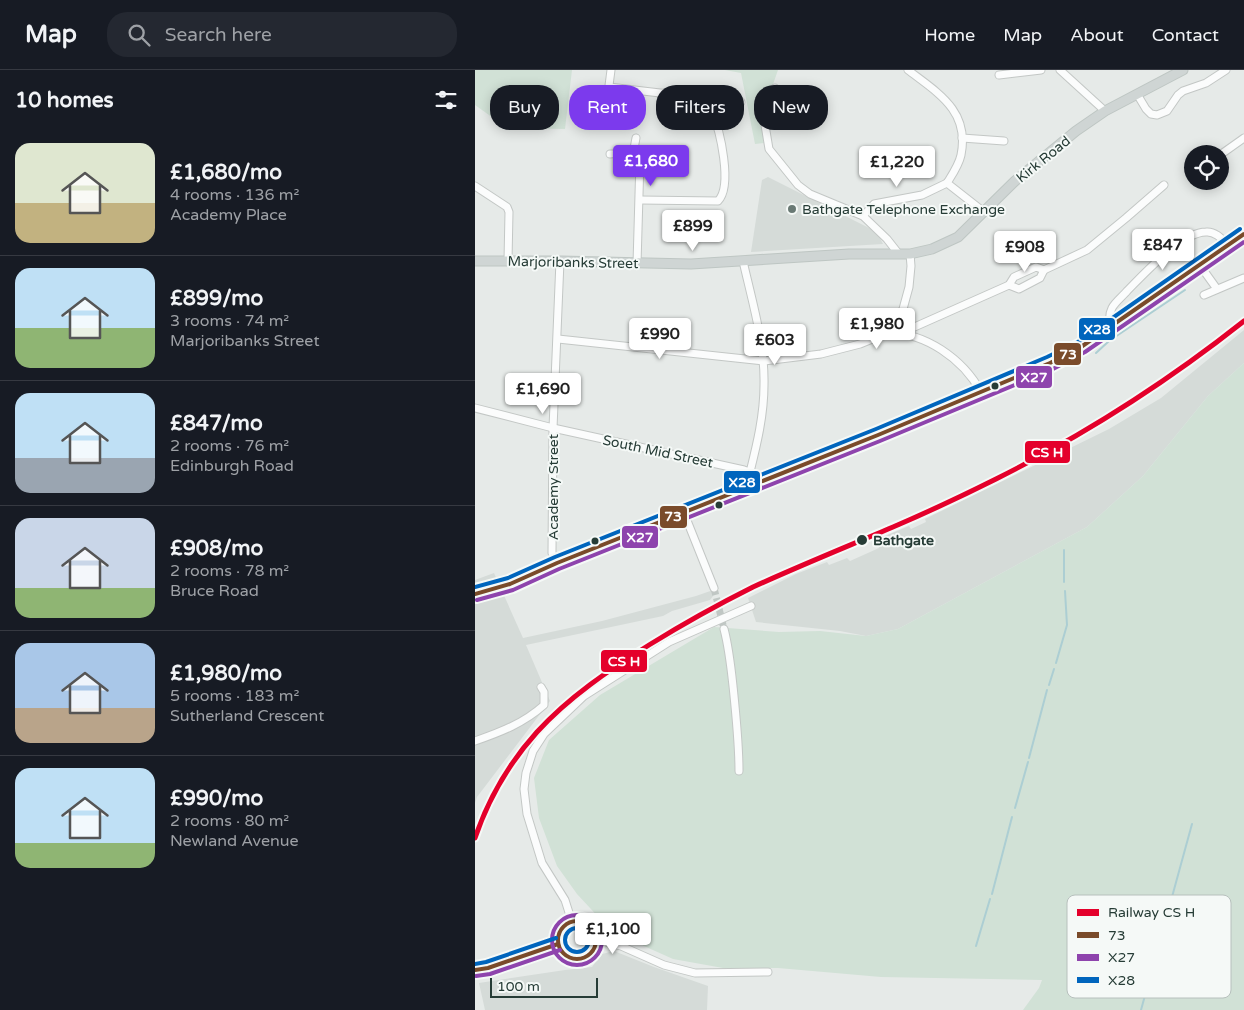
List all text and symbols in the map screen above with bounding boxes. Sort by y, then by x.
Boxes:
search box [107,12,457,57]
text: Map [25,20,77,49]
icon: search [125,21,153,49]
text: Search here [165,24,272,46]
text: Home [924,24,975,46]
text: Map [1003,24,1042,46]
text: About [1070,24,1124,46]
text: Contact [1152,24,1219,46]
chip: Buy [490,85,559,130]
chip: Rent [569,85,646,130]
chip: Filters [656,85,744,130]
chip: New [754,85,828,130]
icon: filters [432,86,460,114]
text: 10 homes [15,88,114,113]
street label: Kirk Road [1013,132,1074,186]
pin: £1,680 [610,144,692,187]
map controls [1184,145,1229,190]
button: locate [1184,145,1229,190]
pin: £1,220 [856,146,938,188]
text: £1,680 [624,151,678,171]
text: £1,220 [870,152,924,172]
text: £1,680/mo [170,160,282,185]
icon: home [55,163,115,223]
text: 4 rooms · 136 m² [170,185,299,205]
place label: Bathgate Telephone Exchange [802,201,1005,218]
marker: Bathgate Telephone Exchange [786,203,798,215]
text: Academy Place [170,205,287,225]
pin: £899 [663,210,723,252]
text: £899 [673,216,713,236]
pin: £847 [1133,228,1193,271]
pin: £908 [995,230,1055,273]
text: £847 [1143,235,1183,255]
text: £908 [1005,237,1045,257]
street label: Marjoribanks Street [507,253,639,272]
text: £899/mo [170,286,263,311]
icon: home [55,288,115,348]
pin: £1,980 [836,308,918,350]
text: 3 rooms · 74 m² [170,311,289,331]
text: £1,980 [850,314,904,334]
line badge: X28 [1078,317,1116,341]
pin: £990 [630,318,690,360]
text: X28 [1084,321,1111,338]
text: £990 [640,324,680,344]
pin: £603 [745,324,805,366]
text: £603 [755,330,795,350]
text: Marjoribanks Street [170,331,320,351]
line badge: 73 [1053,342,1082,366]
text: 73 [1059,346,1077,363]
line badge: X27 [1015,365,1053,389]
text: X27 [1021,369,1048,386]
pin: £1,690 [502,372,584,415]
text: £1,690 [516,379,570,399]
unlabelled marker [990,381,1000,391]
text: £847/mo [170,411,263,436]
icon: home [55,413,115,473]
street label: South Mid Street [601,431,715,472]
street label: Academy Street [545,433,562,540]
text: 2 rooms · 76 m² [170,436,289,456]
line badge: CS H [1024,440,1071,464]
text: CS H [1031,444,1063,461]
text: Edinburgh Road [170,456,294,476]
line badge: X28 [723,470,761,494]
text: X28 [729,474,756,491]
unlabelled marker [714,500,724,510]
line badge: 73 [659,505,688,529]
text: 73 [664,508,682,525]
line badge: X27 [621,525,659,549]
text: X27 [627,529,654,546]
place label: Bathgate [873,532,934,549]
marker: Bathgate [855,533,869,547]
text: £908/mo [170,536,263,561]
unlabelled marker [590,536,600,546]
icon: home [55,538,115,598]
text: 2 rooms · 78 m² [170,561,289,581]
text: Bruce Road [170,581,259,601]
line badge: CS H [600,649,648,673]
text: CS H [608,653,640,670]
text: £1,980/mo [170,661,282,686]
icon: home [55,663,115,723]
text: 5 rooms · 183 m² [170,686,299,706]
text: Sutherland Crescent [170,706,324,726]
text: £990/mo [170,786,263,811]
icon: home [55,788,115,848]
text: 2 rooms · 80 m² [170,811,289,831]
text: Newland Avenue [170,831,299,851]
legend [1067,895,1231,998]
text: Railway CS H [1108,904,1195,921]
pin: £1,100 [572,912,654,955]
text: £1,100 [586,919,640,939]
text: 73 [1108,927,1126,944]
text: X27 [1108,949,1135,966]
text: X28 [1108,972,1135,989]
scale bar [490,975,597,998]
text: 100 m [497,978,540,995]

